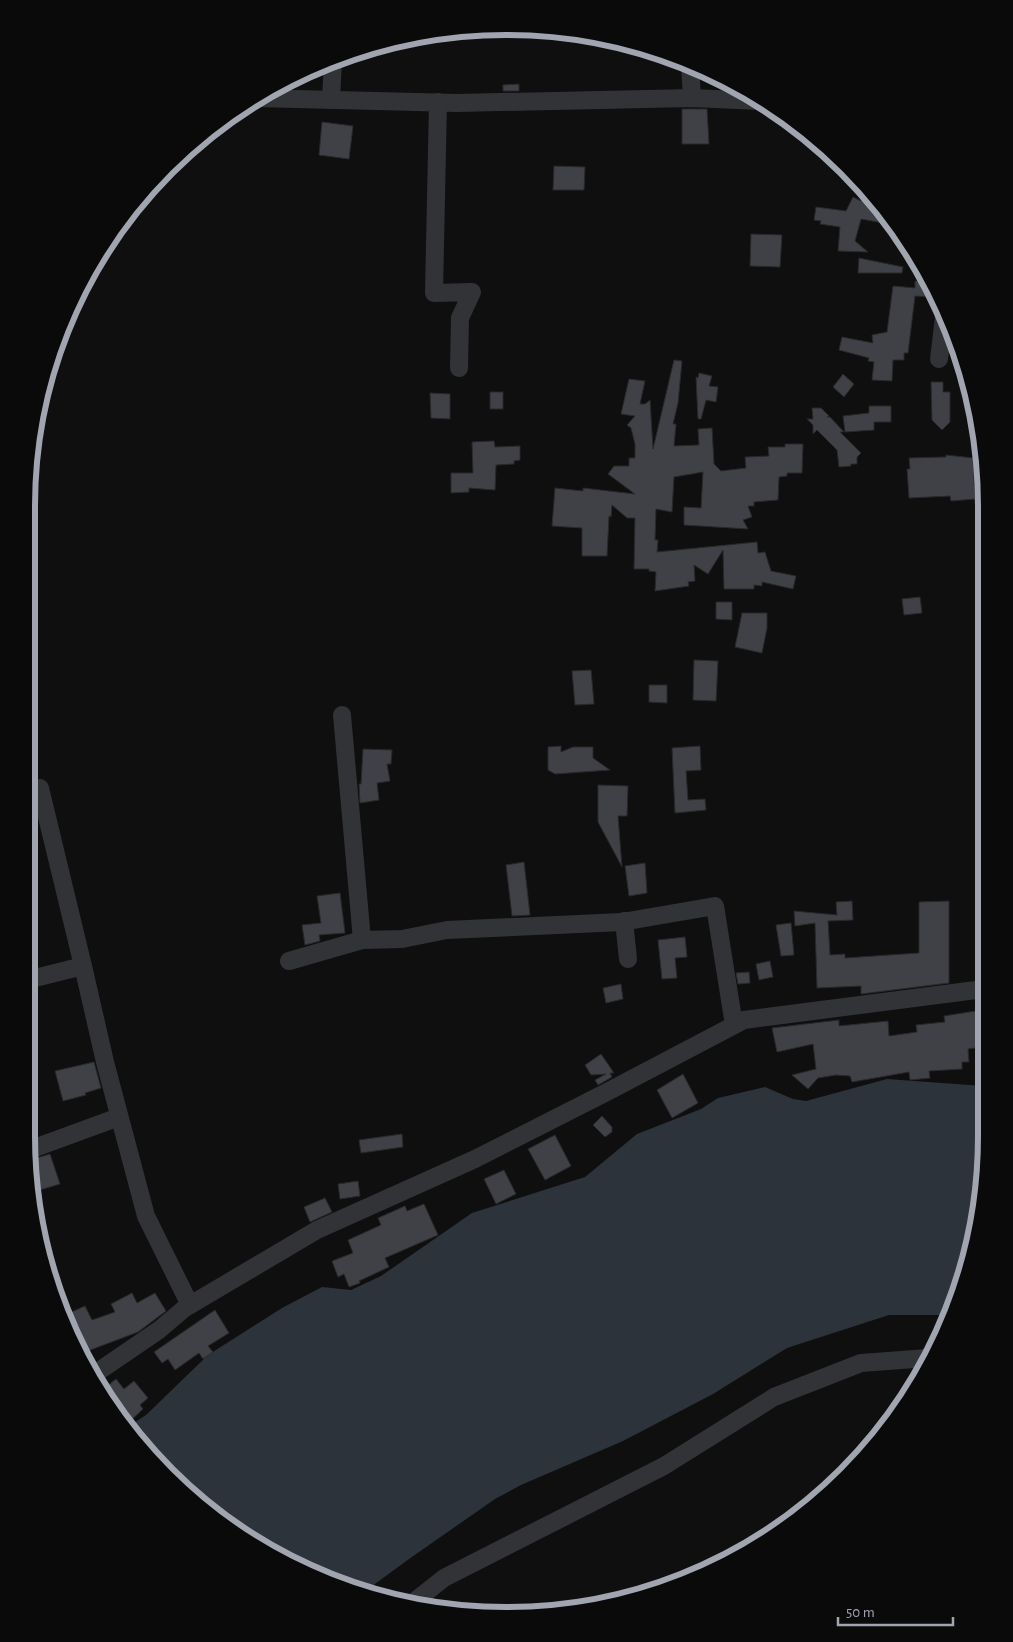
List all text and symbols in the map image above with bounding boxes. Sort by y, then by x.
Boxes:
scale bar [838,1594,953,1626]
text: 50 m [846,1605,875,1620]

